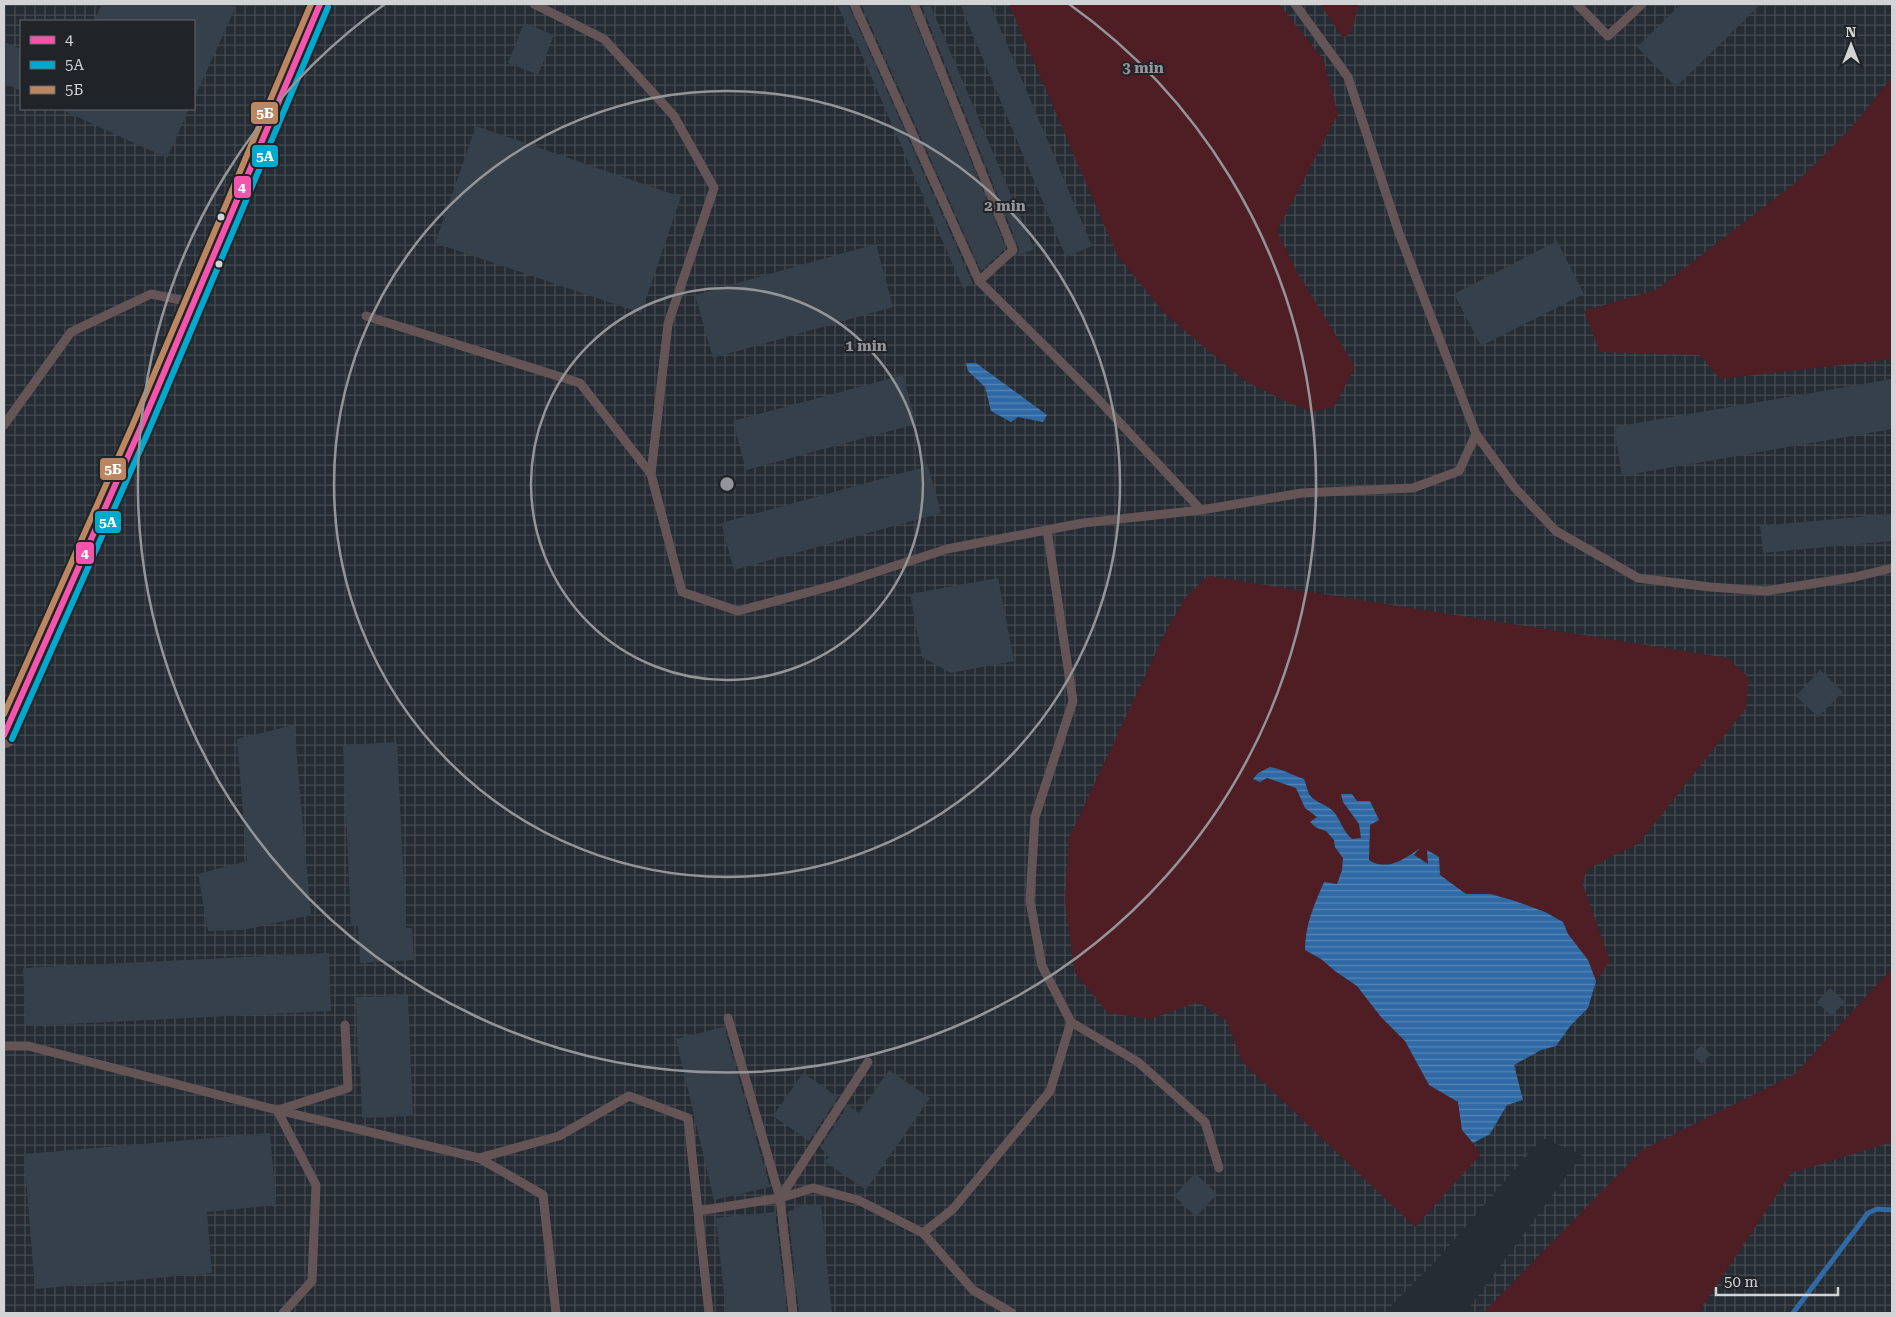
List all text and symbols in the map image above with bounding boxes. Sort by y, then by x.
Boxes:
legend [20,20,195,110]
north arrow [1826,20,1876,70]
text: N [1846,24,1857,40]
text: 4 [65,31,74,49]
text: 5А [65,56,84,74]
text: 3 min [1122,59,1164,77]
text: 5Б [65,81,83,99]
line badge: 5Б [250,101,279,125]
text: 5Б [256,105,274,121]
line badge: 5А [251,144,279,168]
text: 5А [256,148,274,164]
line badge: 4 [233,175,252,199]
text: 4 [238,179,246,195]
text: 2 min [984,197,1026,215]
unlabelled marker [216,212,226,222]
unlabelled marker [214,259,224,269]
text: 1 min [845,337,887,355]
line badge: 5Б [99,457,127,481]
text: 5Б [104,461,122,477]
centre of rings [718,475,736,493]
line badge: 5А [94,510,122,534]
text: 5А [99,514,117,530]
line badge: 4 [75,541,95,565]
text: 4 [81,545,89,561]
scale bar [1716,1264,1838,1296]
text: 50 m [1724,1273,1759,1291]

